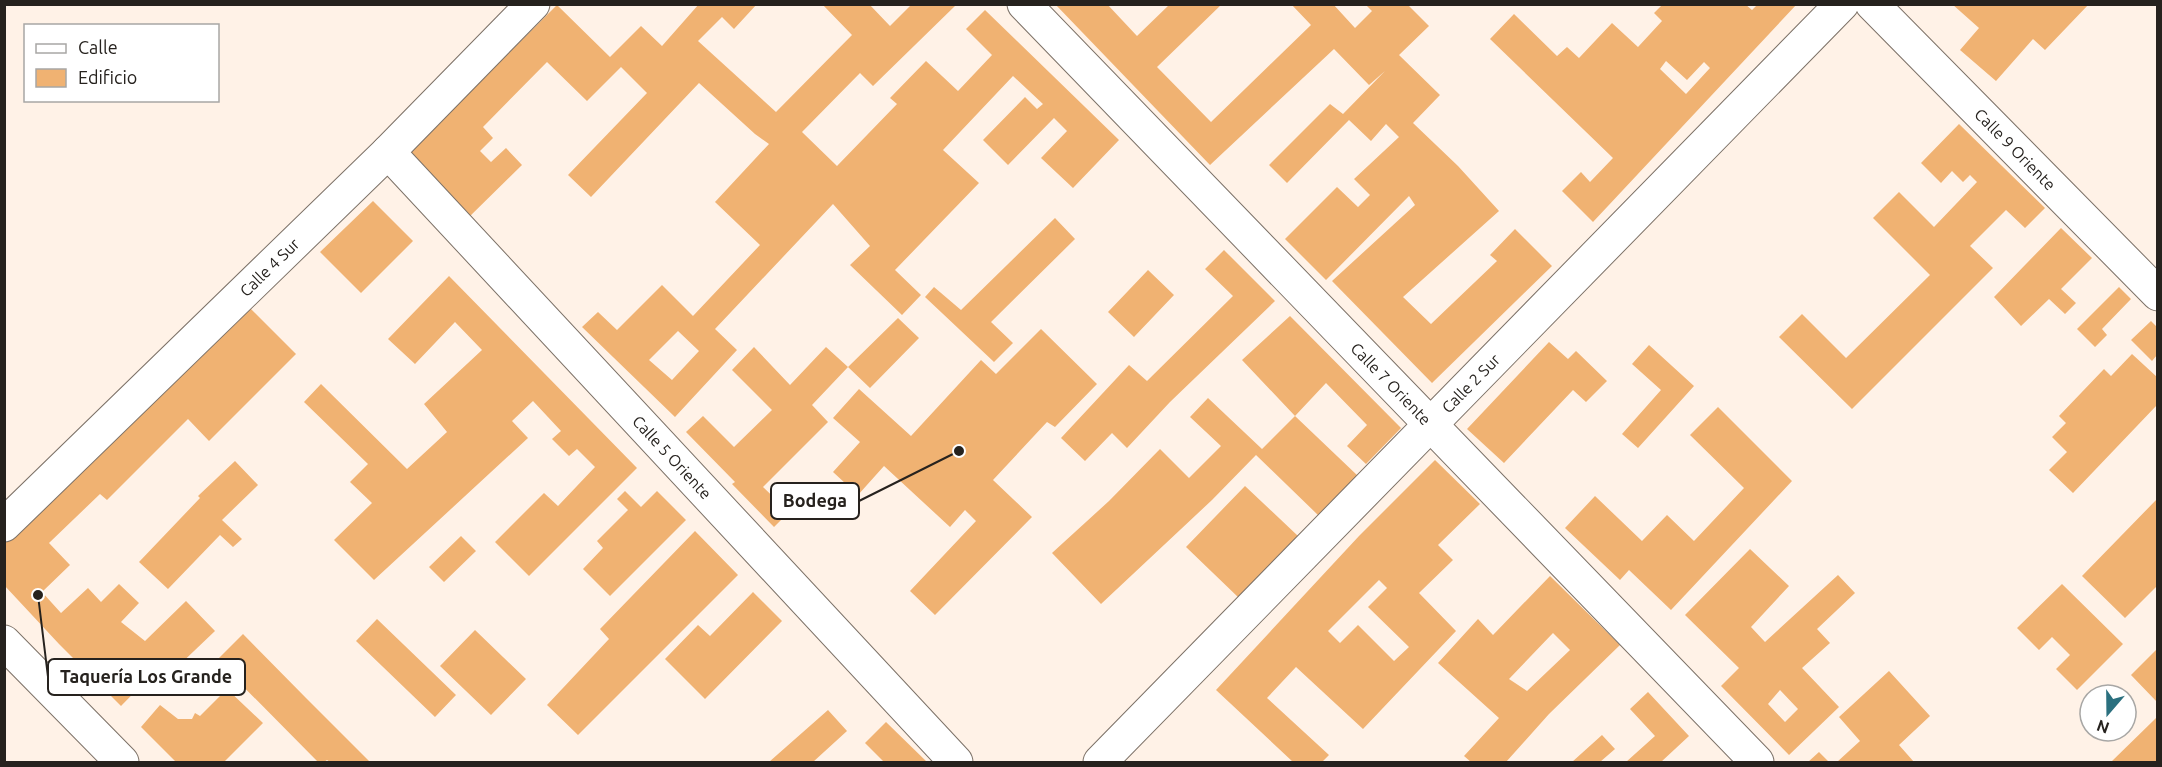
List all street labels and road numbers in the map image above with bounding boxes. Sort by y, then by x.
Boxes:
street label: Calle 9 Oriente [1971,105,2059,194]
street label: Calle 4 Sur [236,235,303,300]
street label: Calle 7 Oriente [1347,339,1435,428]
street label: Calle 2 Sur [1438,350,1504,416]
street label: Calle 5 Oriente [629,412,715,503]

